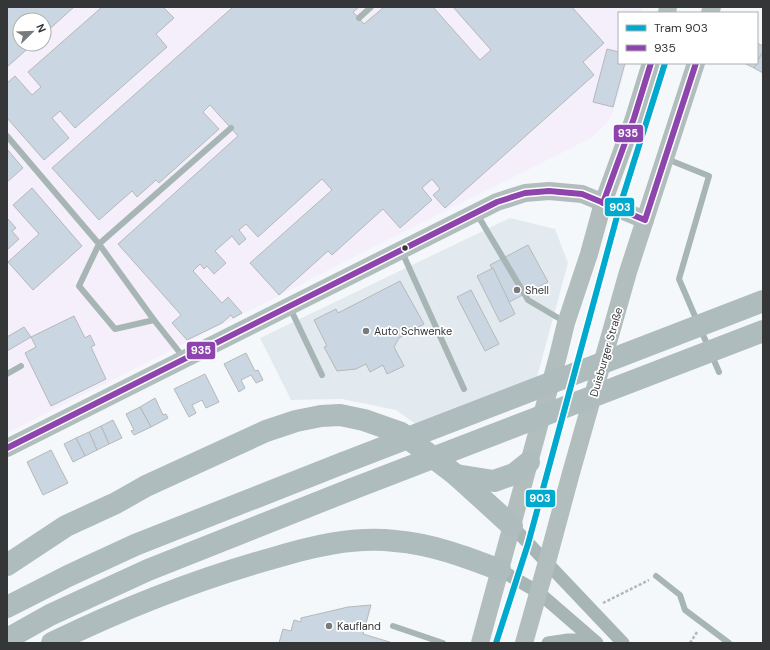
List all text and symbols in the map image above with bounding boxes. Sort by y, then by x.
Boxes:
north arrow [12,12,52,52]
legend [618,12,758,64]
text: Tram 903 [654,20,708,36]
text: N [33,22,49,35]
text: 935 [654,40,676,56]
line badge: 935 [613,124,644,143]
text: 935 [618,126,638,140]
line badge: 903 [604,197,635,217]
text: 903 [609,200,631,214]
unlabelled marker [400,243,410,253]
place label: Shell [525,283,549,297]
marker: Shell [512,285,522,295]
street label: Duisburger Straße [587,306,625,398]
place label: Auto Schwenke [374,324,452,338]
marker: Auto Schwenke [361,326,371,336]
line badge: 935 [186,341,216,360]
text: 935 [191,343,211,357]
line badge: 903 [525,489,556,508]
text: 903 [529,491,551,505]
place label: Kaufland [337,619,381,633]
marker: Kaufland [324,621,334,631]

